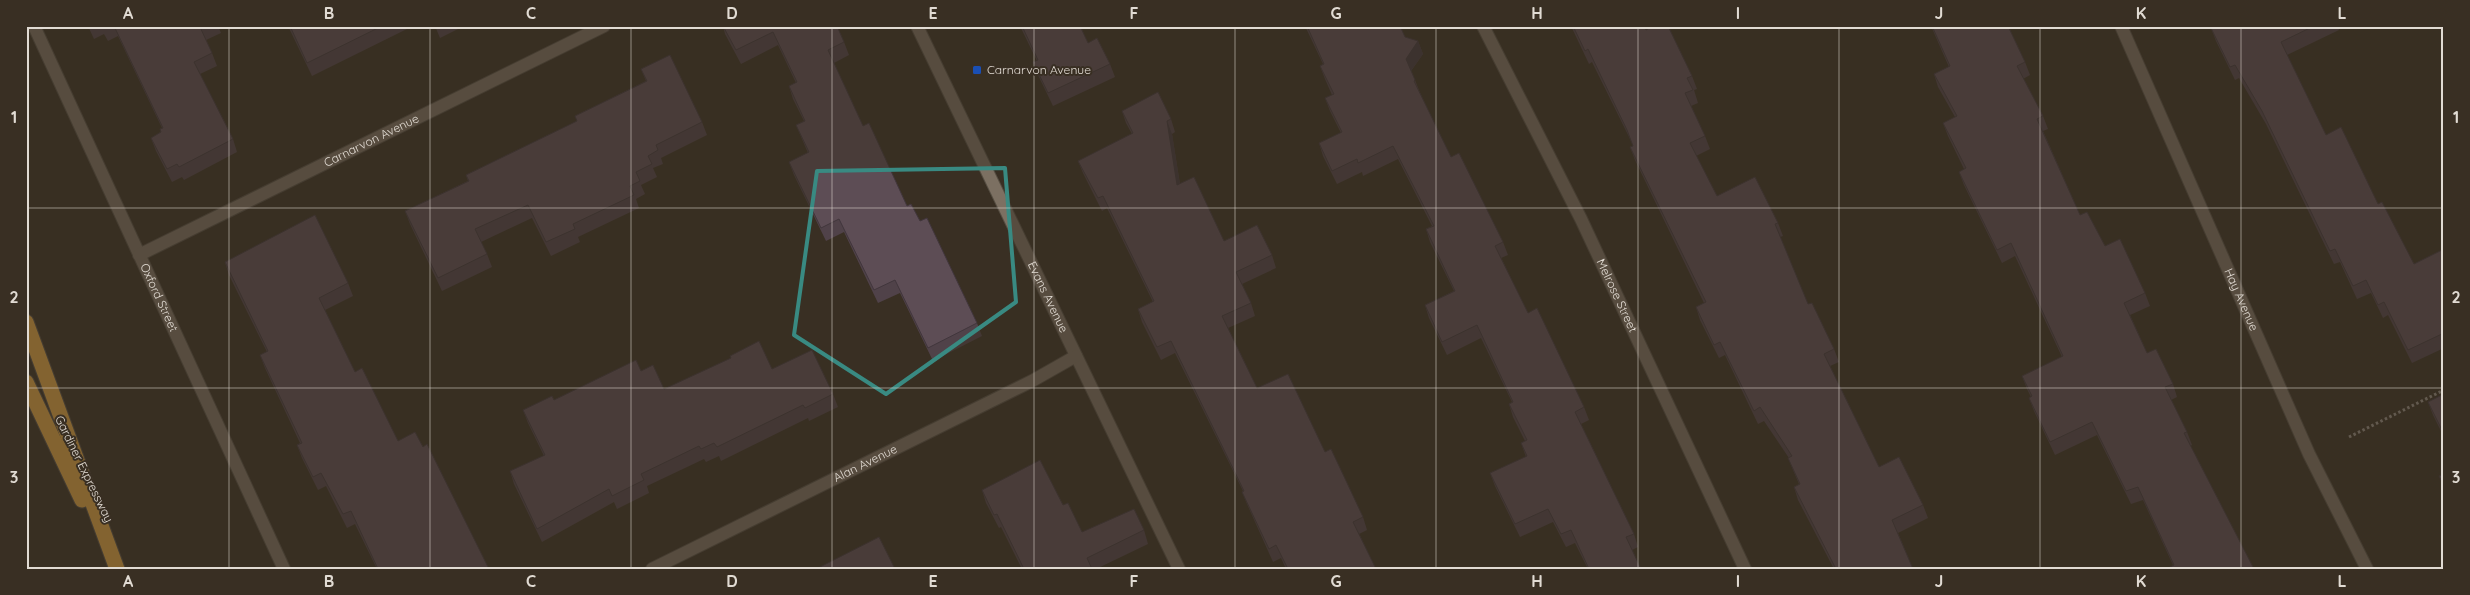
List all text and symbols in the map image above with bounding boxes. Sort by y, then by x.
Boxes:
text: A [123,3,134,23]
text: B [324,3,334,23]
text: C [526,3,536,23]
text: D [726,3,738,23]
text: E [928,3,938,23]
text: F [1130,3,1139,23]
text: G [1330,3,1342,23]
text: H [1531,3,1543,23]
text: I [1736,3,1740,23]
text: J [1935,3,1943,23]
text: K [2136,3,2146,23]
text: L [2338,3,2347,23]
place label: Carnarvon Avenue [987,62,1091,77]
marker: Carnarvon Avenue [971,64,983,76]
text: 1 [11,107,17,127]
text: 1 [2453,107,2459,127]
street label: Carnarvon Avenue [321,110,421,170]
street label: Melrose Street [1594,256,1641,335]
street label: Evans Avenue [1025,259,1072,335]
street label: Oxford Street [137,261,182,334]
street label: Hay Avenue [2221,266,2262,333]
text: 2 [9,287,19,307]
text: 2 [2451,287,2461,307]
street label: Gardiner Expressway [52,413,117,525]
street label: Alan Avenue [831,441,900,485]
text: 3 [10,467,18,487]
text: 3 [2452,467,2460,487]
text: A [123,571,134,591]
text: B [324,571,334,591]
text: C [526,571,536,591]
text: D [726,571,738,591]
text: E [928,571,938,591]
text: F [1130,571,1139,591]
text: G [1330,571,1342,591]
text: H [1531,571,1543,591]
text: I [1736,571,1740,591]
text: J [1935,571,1943,591]
text: K [2136,571,2146,591]
text: L [2338,571,2347,591]

